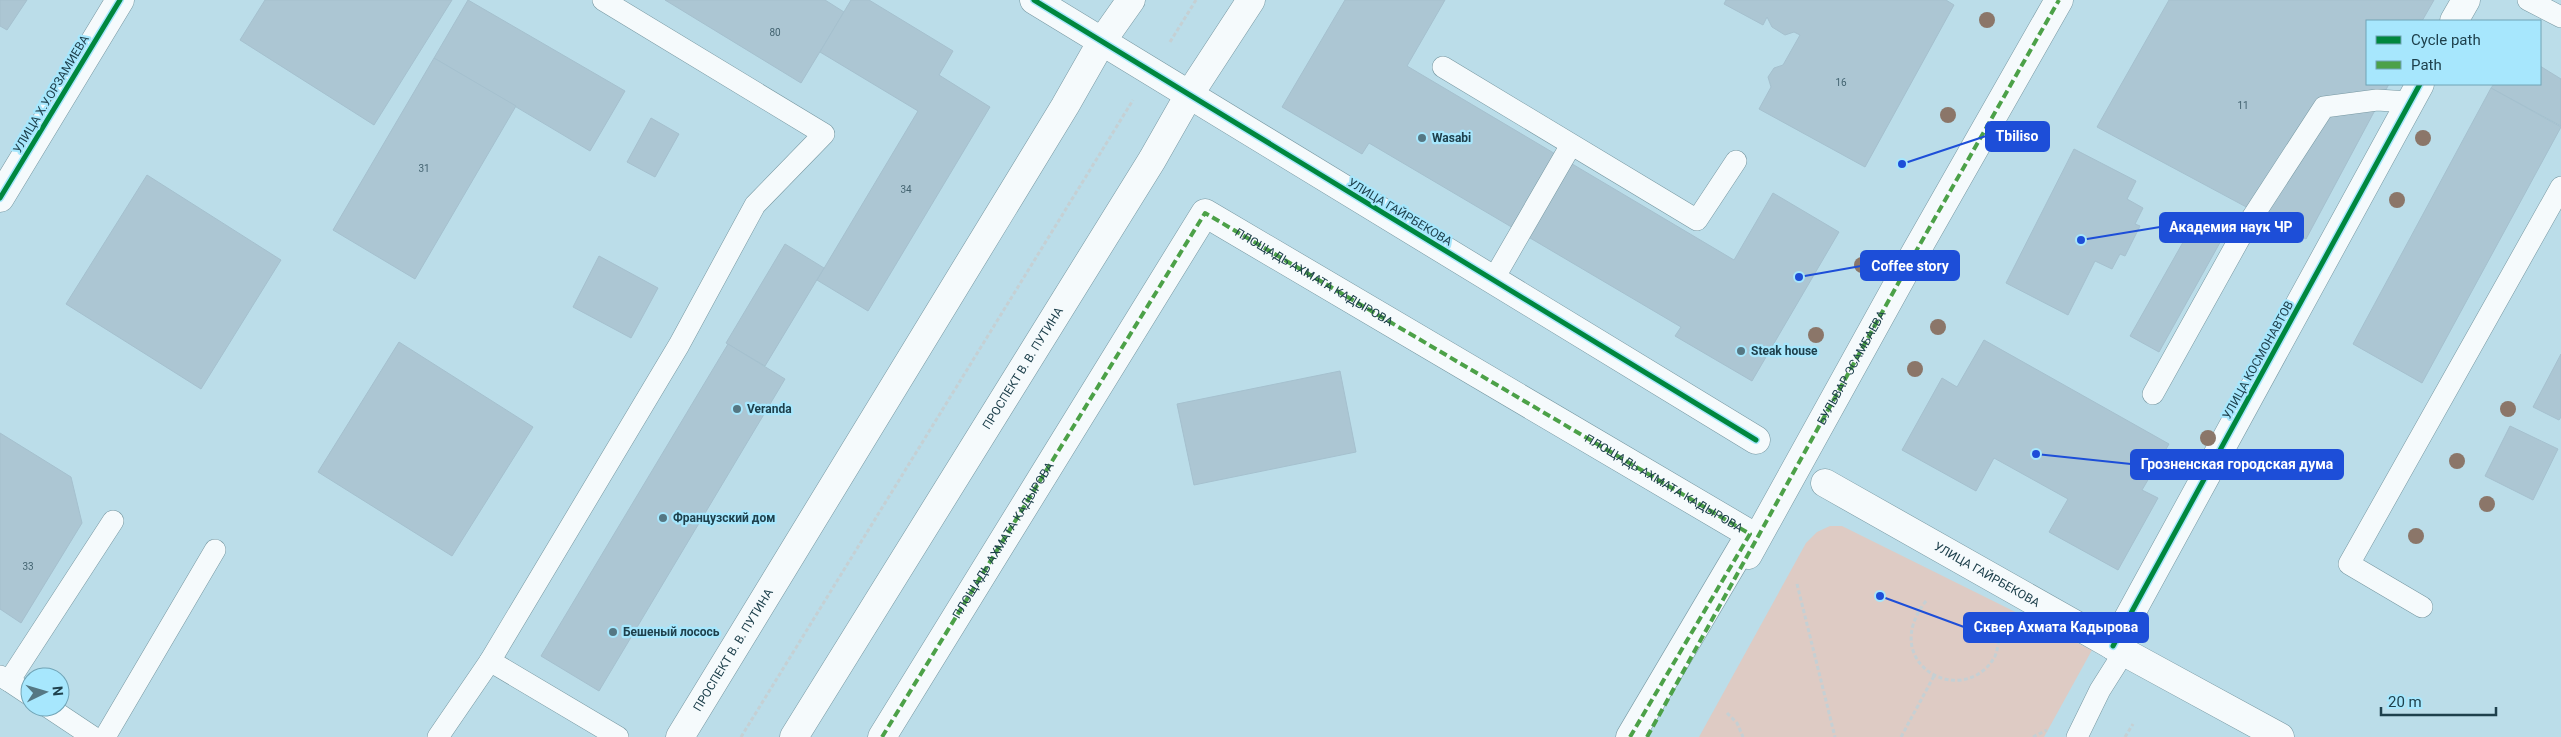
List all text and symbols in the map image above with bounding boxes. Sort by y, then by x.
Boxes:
legend [2366,20,2541,85]
house number: 80 [769,27,781,38]
text: Cycle path [2411,31,2481,49]
street label: УЛИЦА Х.У.ОРЗАМИЕВА [10,32,92,155]
text: Path [2411,56,2442,74]
house number: 16 [1835,77,1847,88]
house number: 11 [2237,100,2249,111]
callout: Tbiliso [1986,122,2049,151]
text: Tbiliso [1996,128,2038,144]
place label: Wasabi [1432,131,1471,145]
marker: Wasabi [1416,132,1428,144]
house number: 31 [418,163,430,174]
street label: УЛИЦА ГАЙРБЕКОВА [1345,175,1455,249]
house number: 34 [900,184,912,195]
callout: Академия наук ЧР [2160,213,2303,242]
text: Академия наук ЧР [2169,219,2293,235]
street label: ПЛОЩАДЬ АХМАТА КАДЫРОВА [1232,225,1396,329]
callout: Coffee story [1861,251,1959,280]
text: Coffee story [1871,258,1950,274]
street label: УЛИЦА КОСМОНАВТОВ [2220,299,2296,421]
street label: ПРОСПЕКТ В. В. ПУТИНА [980,304,1066,432]
street label: БУЛЬВАР ЭСАМБАЕВА [1814,308,1889,427]
place label: Steak house [1751,344,1818,358]
marker: Steak house [1735,345,1747,357]
place label: Veranda [747,402,792,416]
marker: Veranda [731,403,743,415]
street label: ПЛОЩАДЬ АХМАТА КАДЫРОВА [1582,431,1746,535]
callout: Грозненская городская дума [2131,450,2343,479]
text: Грозненская городская дума [2141,456,2334,472]
street label: ПЛОЩАДЬ АХМАТА КАДЫРОВА [950,459,1057,621]
place label: Французский дом [673,511,775,525]
marker: Французский дом [657,512,669,524]
street label: УЛИЦА ГАЙРБЕКОВА [1932,539,2042,610]
house number: 33 [22,561,34,572]
street label: ПРОСПЕКТ В. В. ПУТИНА [690,586,776,714]
callout: Сквер Ахмата Кадырова [1964,613,2148,642]
text: Сквер Ахмата Кадырова [1974,619,2139,635]
place label: Бешеный лосось [623,625,720,639]
marker: Бешеный лосось [607,626,619,638]
north arrow [20,667,70,717]
scale bar [2381,684,2496,716]
text: N [50,685,66,696]
text: 20 m [2388,693,2422,711]

